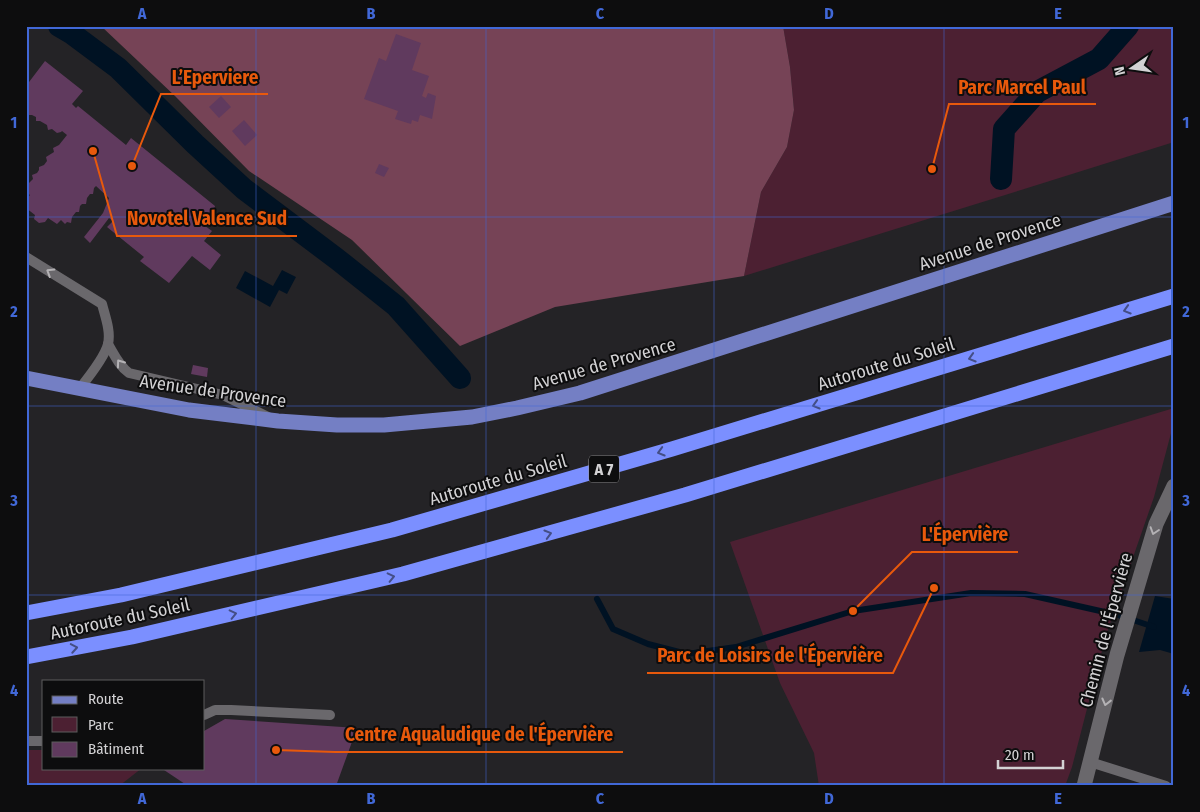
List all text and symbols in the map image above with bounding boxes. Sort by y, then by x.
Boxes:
text: A [137,4,147,23]
text: B [367,4,376,23]
text: C [596,4,605,23]
text: D [824,4,834,23]
text: E [1054,4,1062,23]
north arrow [1108,42,1158,92]
callout: L’Eperviere [161,60,268,94]
text: N [1111,65,1129,77]
text: L’Eperviere [172,66,259,89]
callout: Parc Marcel Paul [949,70,1096,104]
text: Parc Marcel Paul [958,76,1087,99]
text: 1 [11,113,17,132]
text: 1 [1183,113,1189,132]
callout: Novotel Valence Sud [117,202,297,236]
text: Novotel Valence Sud [127,207,287,230]
street label: Avenue de Provence [916,209,1064,275]
one-way arrow [46,268,55,278]
text: 2 [9,302,18,321]
text: 2 [1181,302,1190,321]
one-way arrow [1123,305,1132,315]
street label: Avenue de Provence [530,333,678,395]
street label: Autoroute du Soleil [815,333,957,395]
one-way arrow [968,352,976,362]
one-way arrow [117,359,126,369]
street label: Avenue de Provence [138,370,288,412]
one-way arrow [813,399,821,409]
one-way arrow [657,447,665,457]
street label: Autoroute du Soleil [427,450,569,510]
road number: A 7 [589,456,619,482]
text: 3 [9,491,18,510]
text: 3 [1181,491,1190,510]
callout: L'Épervière [912,518,1018,552]
text: L'Épervière [922,521,1009,546]
one-way arrow [1149,526,1159,534]
one-way arrow [543,529,551,539]
street label: Chemin de l'Épervière [1074,550,1137,710]
one-way arrow [387,572,396,583]
street label: Autoroute du Soleil [48,593,192,645]
one-way arrow [229,609,238,620]
callout: Parc de Loisirs de l'Épervière [647,639,893,673]
text: Parc de Loisirs de l'Épervière [657,642,883,667]
one-way arrow [70,643,79,654]
legend [42,680,205,770]
text: 4 [10,681,18,700]
text: 4 [1182,681,1190,700]
text: Route [88,690,124,708]
one-way arrow [1101,698,1111,706]
text: Parc [88,716,114,734]
callout: Centre Aqualudique de l'Épervière [335,718,623,752]
text: Centre Aqualudique de l'Épervière [345,721,613,746]
scale bar [998,737,1062,769]
text: Bâtiment [88,740,144,758]
text: 20 m [1005,746,1035,764]
text: A [137,789,147,808]
text: B [367,789,376,808]
text: C [596,789,605,808]
text: D [824,789,834,808]
text: E [1054,789,1062,808]

